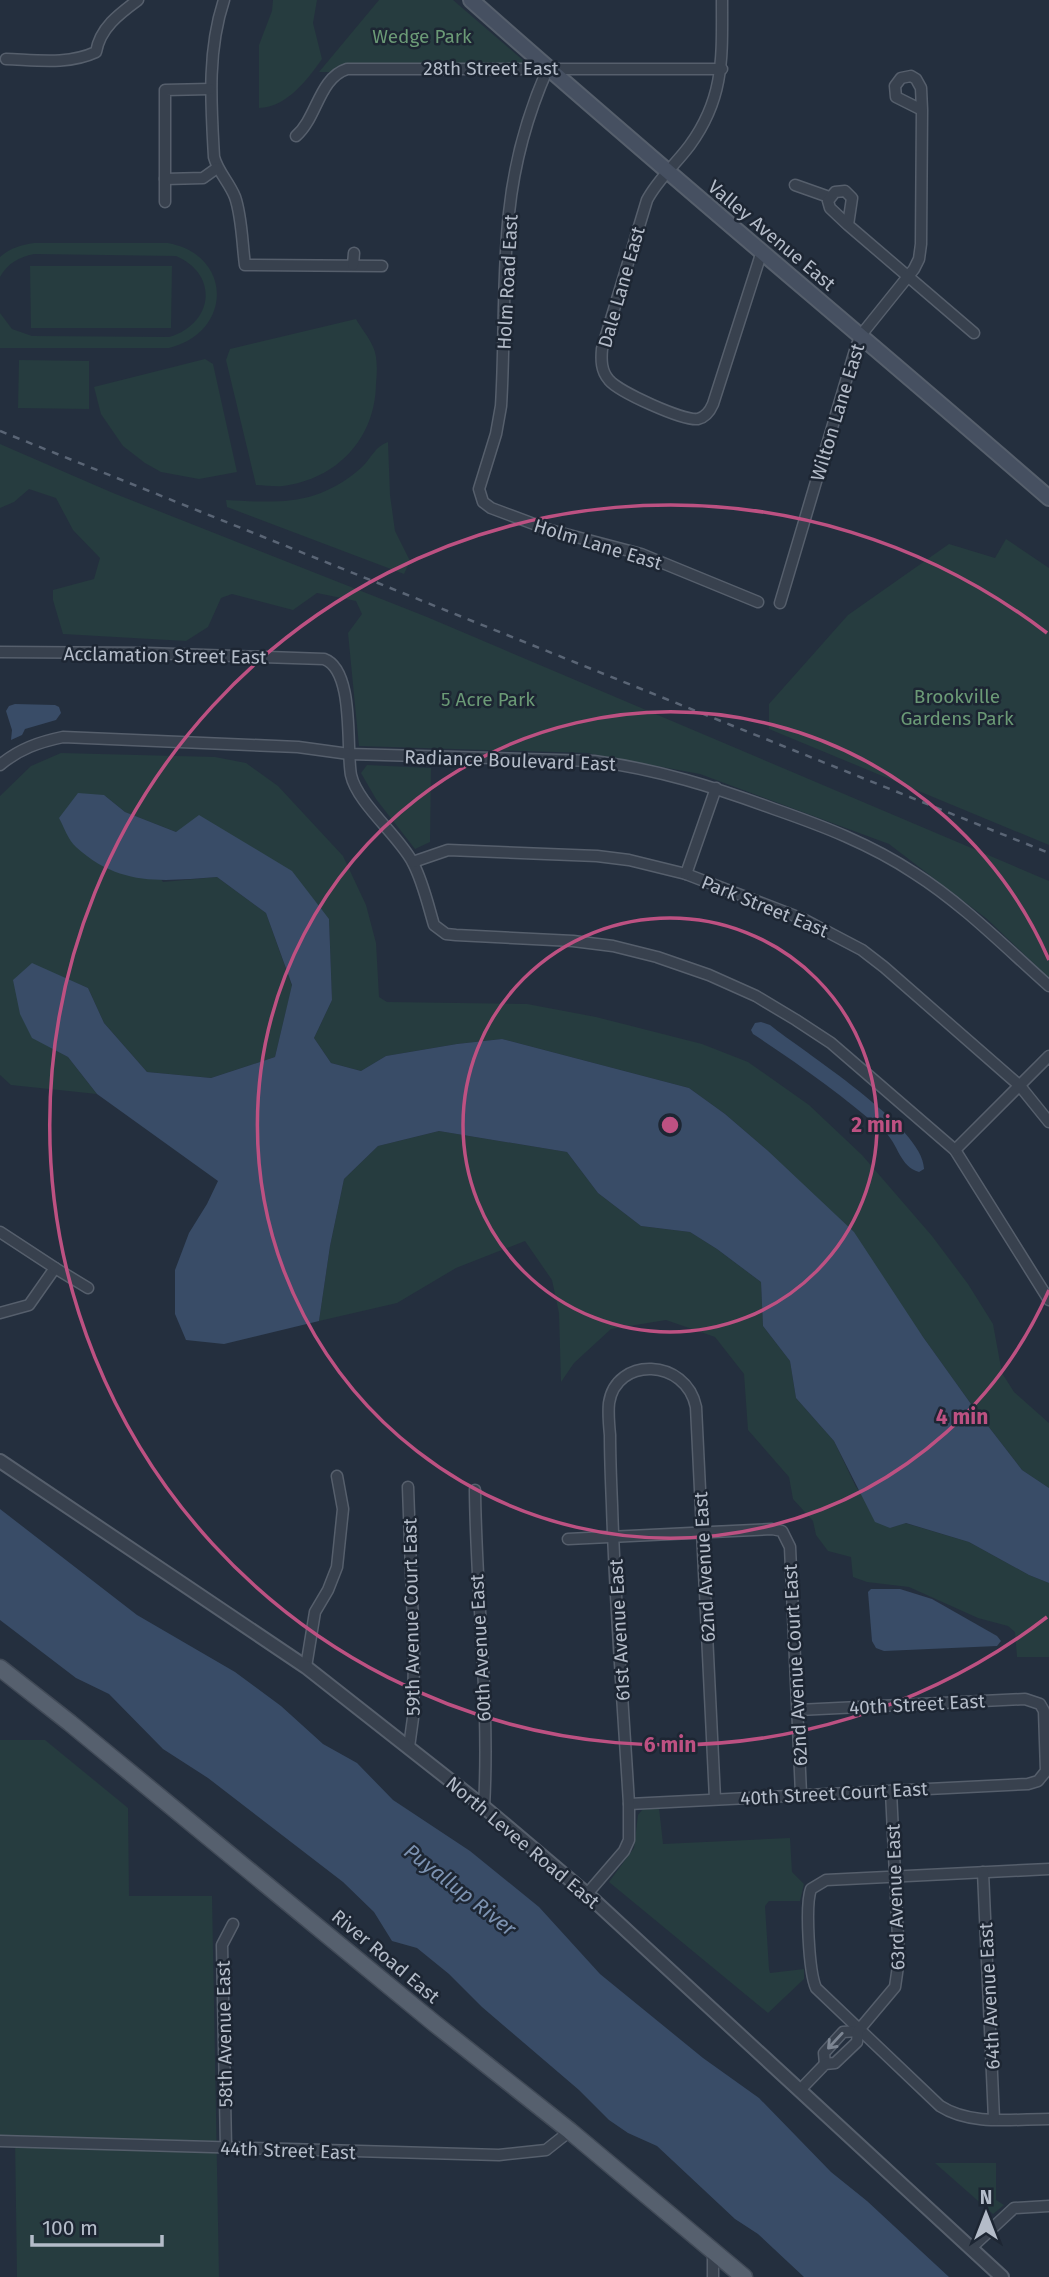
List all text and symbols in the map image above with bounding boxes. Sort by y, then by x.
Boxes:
park label: Wedge Park [372,25,472,48]
street label: 28th Street East [423,57,559,80]
street label: Valley Avenue East [703,175,840,296]
street label: Holm Road East [492,214,523,350]
street label: Dale Lane East [593,224,650,350]
street label: Wilton Lane East [806,341,869,484]
street label: Holm Lane East [531,514,665,575]
street label: Acclamation Street East [63,642,267,669]
park label: Brookville Gardens Park [900,685,1014,730]
park label: 5 Acre Park [441,688,535,711]
street label: Radiance Boulevard East [404,745,616,776]
street label: Park Street East [698,871,832,942]
text: 2 min [851,1112,903,1138]
centre of rings [658,1113,682,1137]
text: 4 min [936,1404,988,1430]
street label: 62nd Avenue East [689,1491,720,1643]
street label: 59th Avenue Court East [398,1518,425,1716]
street label: 61st Avenue East [604,1558,635,1702]
street label: 62nd Avenue Court East [779,1563,812,1767]
street label: 60th Avenue East [465,1573,496,1722]
street label: 40th Street East [848,1689,986,1720]
text: 6 min [644,1732,696,1758]
street label: North Levee Road East [441,1771,604,1913]
street label: 40th Street Court East [740,1777,929,1810]
street label: 63rd Avenue East [881,1823,910,1971]
water label: Puyallup River [399,1838,522,1942]
street label: River Road East [327,1905,444,2008]
street label: 64th Avenue East [974,1922,1005,2070]
street label: 58th Avenue East [212,1960,237,2108]
one-way arrow [826,2032,843,2049]
street label: 44th Street East [220,2137,356,2164]
north arrow [951,2179,1021,2249]
text: N [980,2186,992,2209]
scale bar [32,2204,161,2248]
text: 100 m [42,2215,98,2241]

